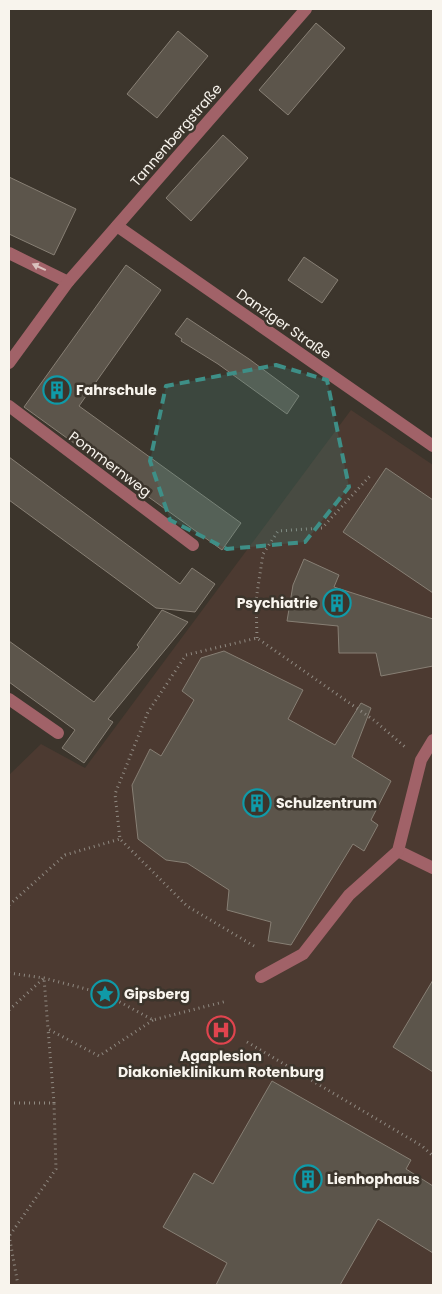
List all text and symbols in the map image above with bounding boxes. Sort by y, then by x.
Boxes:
street label: Tannenbergstraße [126,79,227,191]
one-way arrow [32,263,46,271]
street label: Danziger Straße [233,284,336,364]
building icon: Fahrschule [42,375,72,405]
place label: Fahrschule [76,380,157,400]
street label: Pommernweg [65,426,155,502]
building icon: Psychiatrie [322,588,352,618]
place label: Psychiatrie [237,593,318,613]
building icon: Schulzentrum [242,788,272,818]
place label: Schulzentrum [276,793,377,813]
place icon: Gipsberg [90,979,120,1009]
place label: Gipsberg [124,984,190,1004]
hospital icon: Agaplesion Diakonieklinikum Rotenburg [206,1015,236,1045]
place label: Agaplesion Diakonieklinikum Rotenburg [118,1046,324,1082]
building icon: Lienhophaus [293,1164,323,1194]
place label: Lienhophaus [327,1169,420,1189]

